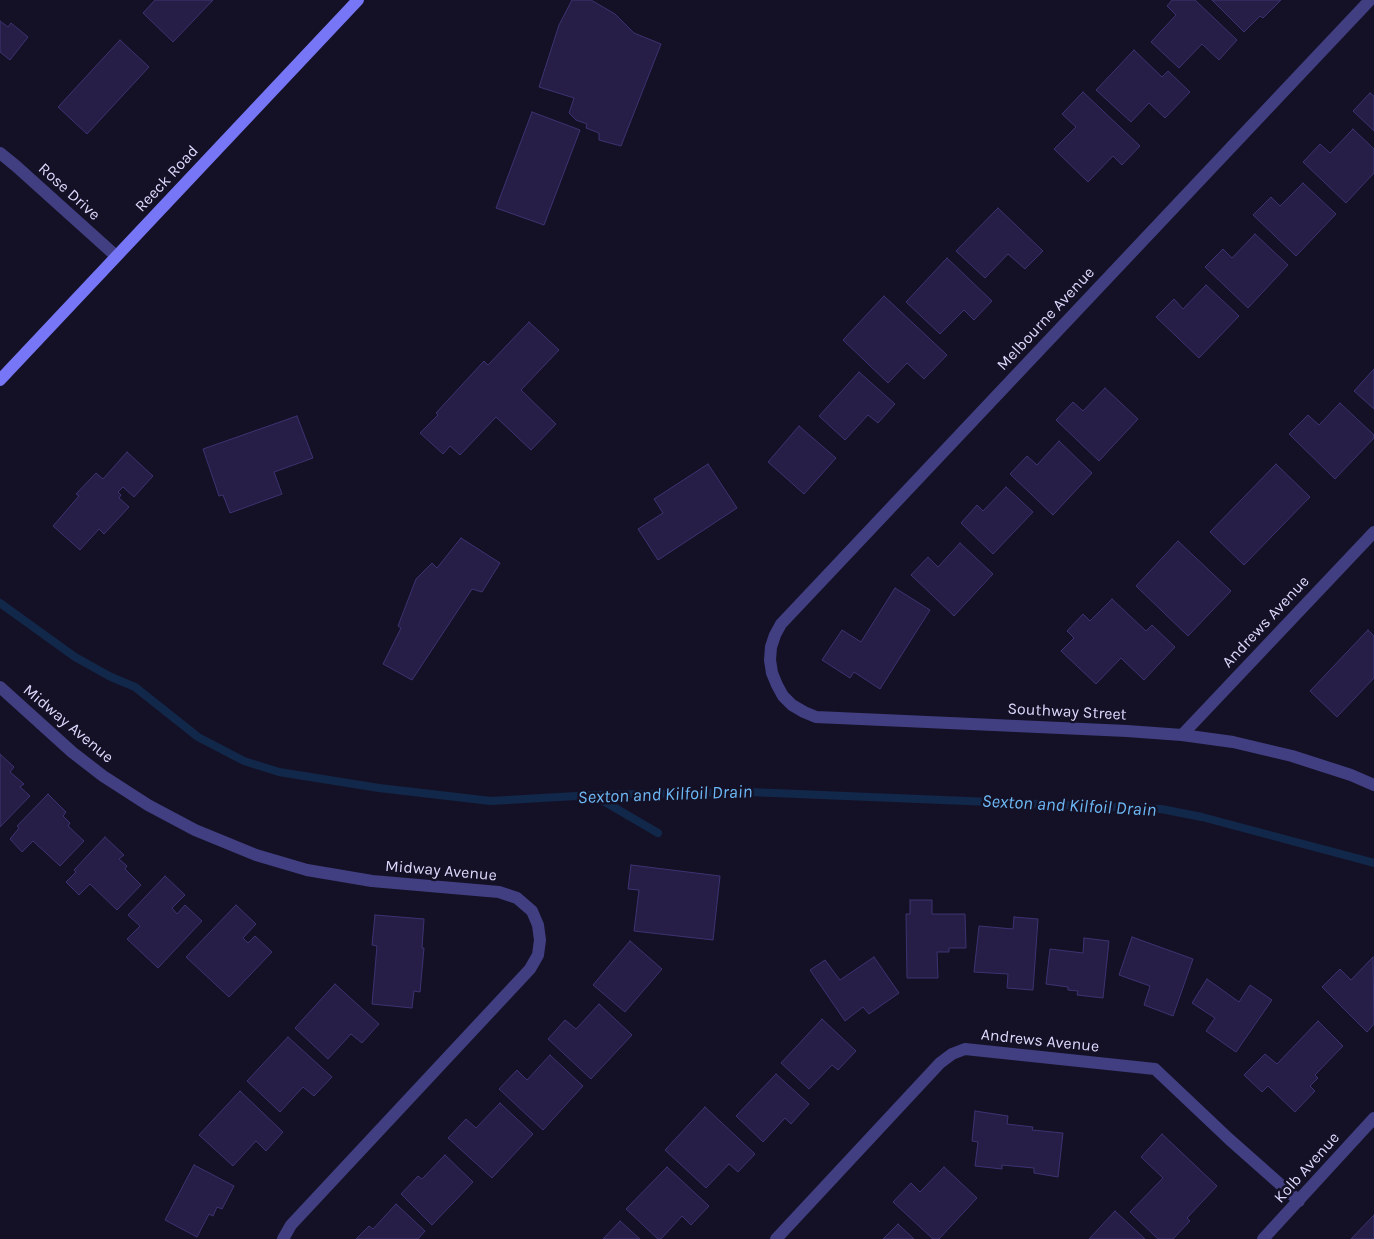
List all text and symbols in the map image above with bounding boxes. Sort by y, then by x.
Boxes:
street label: Reeck Road [131,142,203,216]
street label: Rose Drive [34,159,104,225]
street label: Melbourne Avenue [993,263,1099,375]
street label: Andrews Avenue [1218,572,1314,672]
street label: Midway Avenue [19,681,117,767]
street label: Southway Street [1007,699,1127,725]
water label: Sexton and Kilfoil Drain [577,781,753,809]
water label: Sexton and Kilfoil Drain [981,791,1157,821]
street label: Midway Avenue [384,857,498,885]
street label: Andrews Avenue [980,1025,1100,1057]
street label: Kolb Avenue [1270,1129,1344,1207]

